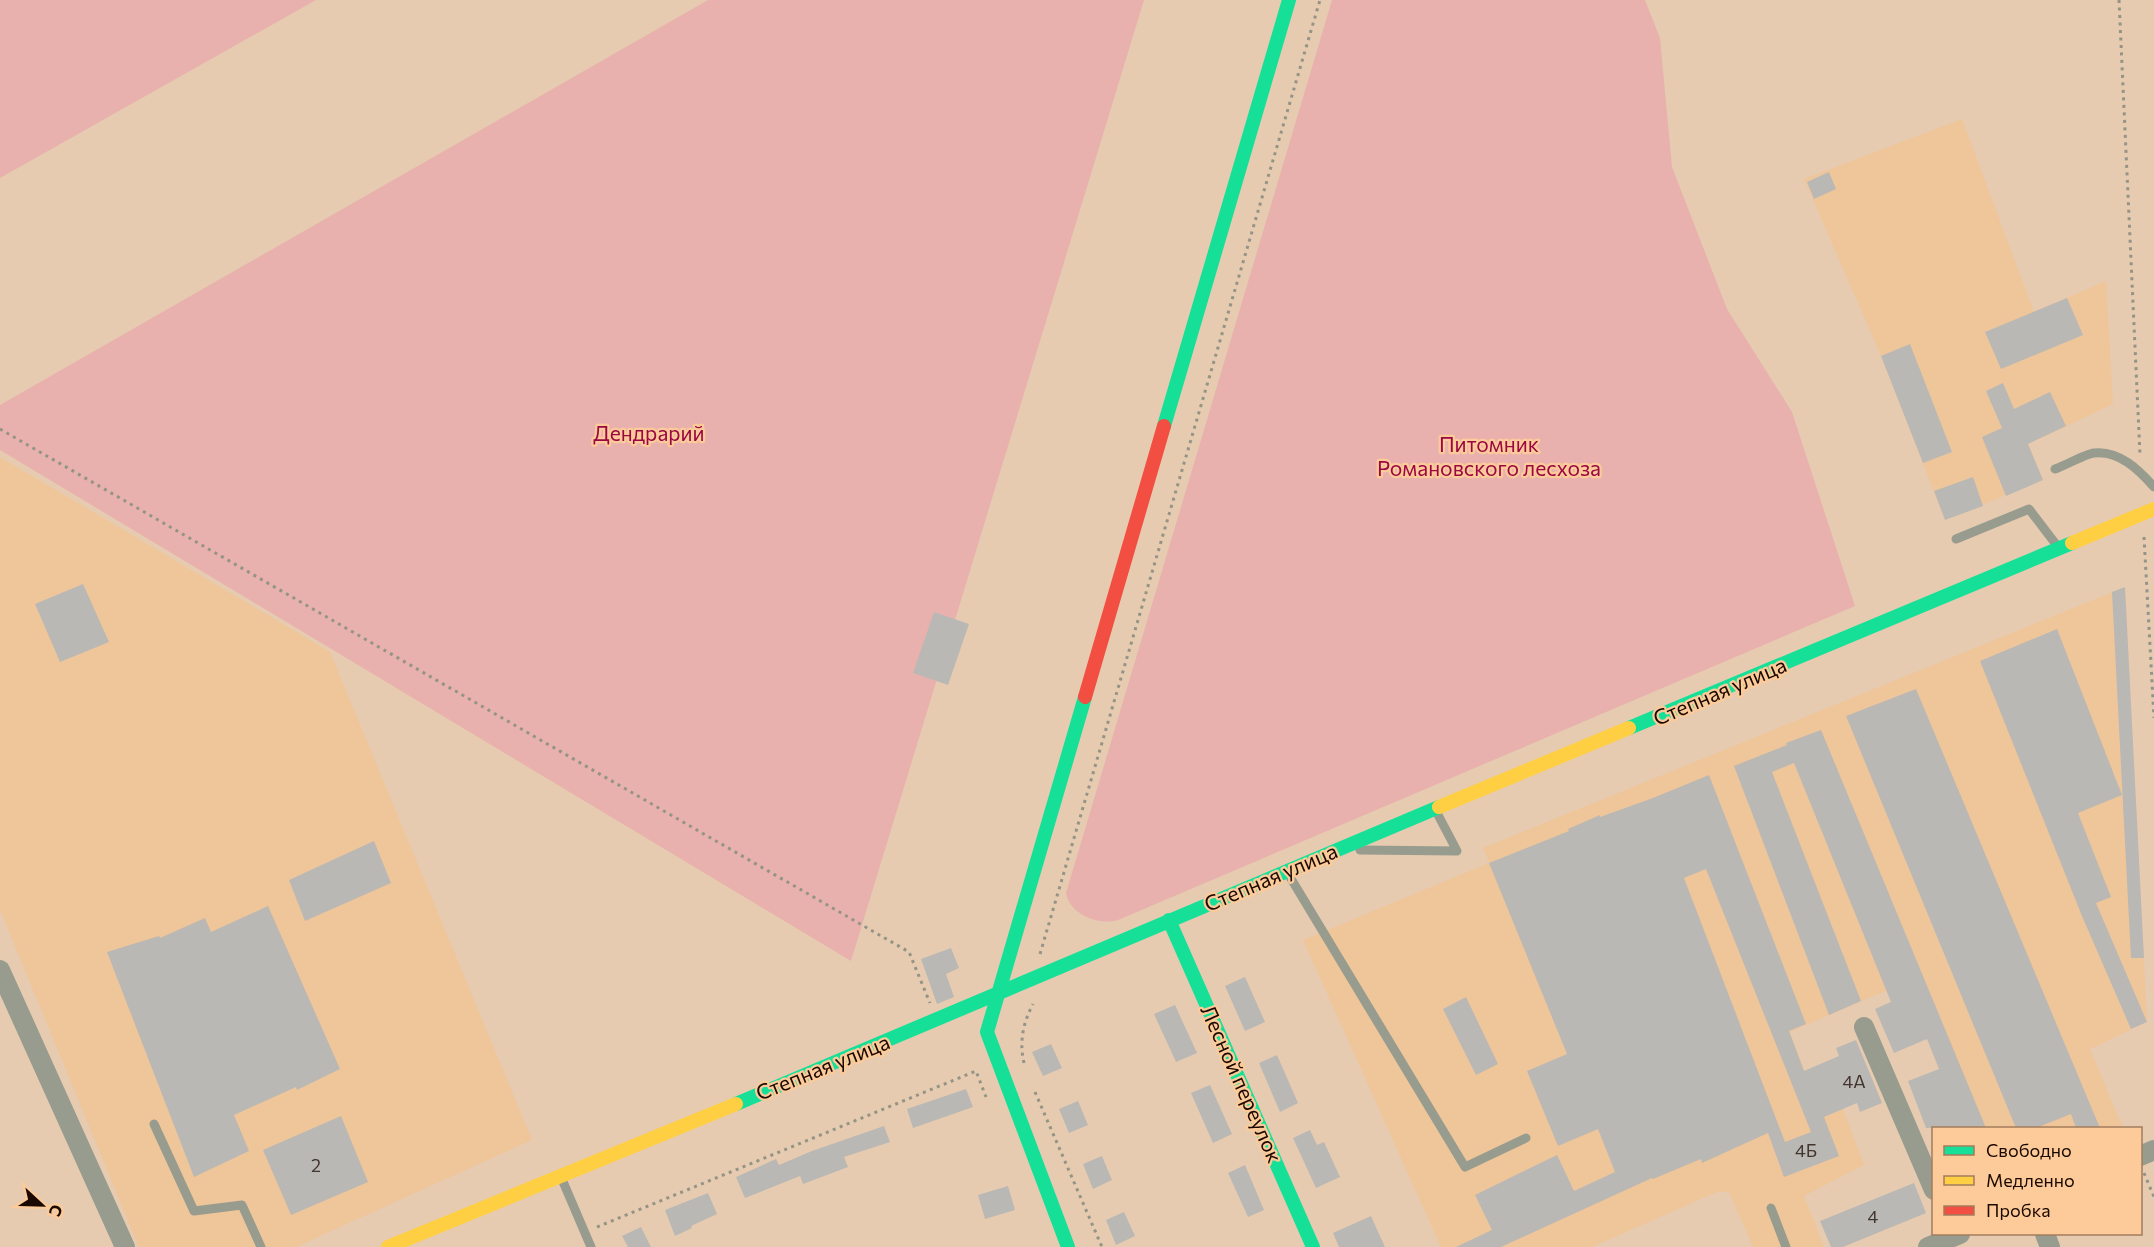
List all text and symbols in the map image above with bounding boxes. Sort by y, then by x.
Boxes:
park label: Дендрарий [593,420,705,445]
park label: Питомник Романовского лесхоза [1377,431,1601,480]
street label: Степная улица [1649,651,1790,730]
street label: Степная улица [1200,837,1341,916]
street label: Лесной переулок [1196,1001,1288,1166]
street label: Степная улица [752,1028,893,1105]
house number: 4А [1842,1070,1866,1092]
legend [1932,1127,2142,1235]
house number: 4Б [1795,1139,1817,1161]
text: Свободно [1986,1139,2072,1161]
house number: 2 [311,1154,321,1176]
text: Медленно [1986,1169,2075,1191]
north arrow [12,1175,72,1235]
text: Пробка [1986,1199,2051,1221]
text: С [45,1202,67,1219]
house number: 4 [1868,1205,1879,1227]

